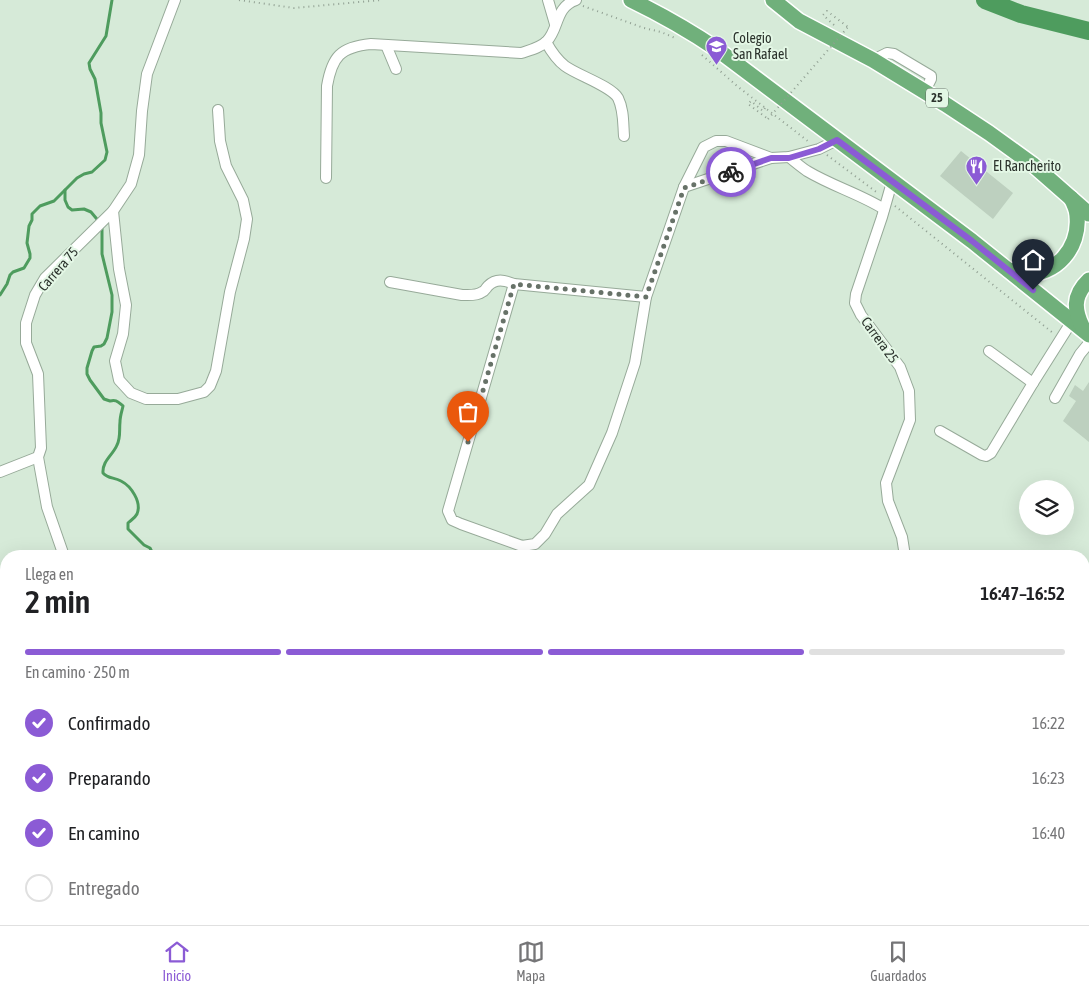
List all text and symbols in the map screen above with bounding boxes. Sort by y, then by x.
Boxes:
place label: Colegio San Rafael [733,30,788,62]
school or university icon: Colegio San Rafael [705,34,729,65]
road number: 25 [926,89,948,108]
courier [706,147,756,197]
restaurant icon: El Rancherito [965,154,989,185]
icon: bike [717,158,745,186]
place label: El Rancherito [993,158,1061,174]
pin [1012,239,1054,290]
street label: Carrera 75 [35,244,81,294]
icon: home [1019,246,1047,274]
street label: Carrera 25 [858,314,902,366]
pin [447,391,489,442]
icon: bag [454,398,482,426]
map controls [1019,480,1074,535]
button: layers [1019,480,1074,535]
text: Llega en [25,565,74,583]
text: 16:47–16:52 [980,582,1065,604]
text: 2 min [25,583,90,620]
text: En camino · 250 m [25,663,130,681]
icon: check [25,709,53,737]
text: Confirmado [68,712,150,734]
text: 16:22 [1032,714,1065,732]
icon: check [25,764,53,792]
text: Preparando [68,767,151,789]
text: 16:23 [1032,769,1065,787]
icon: check [25,819,53,847]
text: En camino [68,822,140,844]
text: 16:40 [1032,824,1065,842]
text: Entregado [68,877,140,899]
tab: Inicio [163,938,191,984]
tab: Mapa [516,938,545,984]
tab: Guardados [870,938,926,984]

